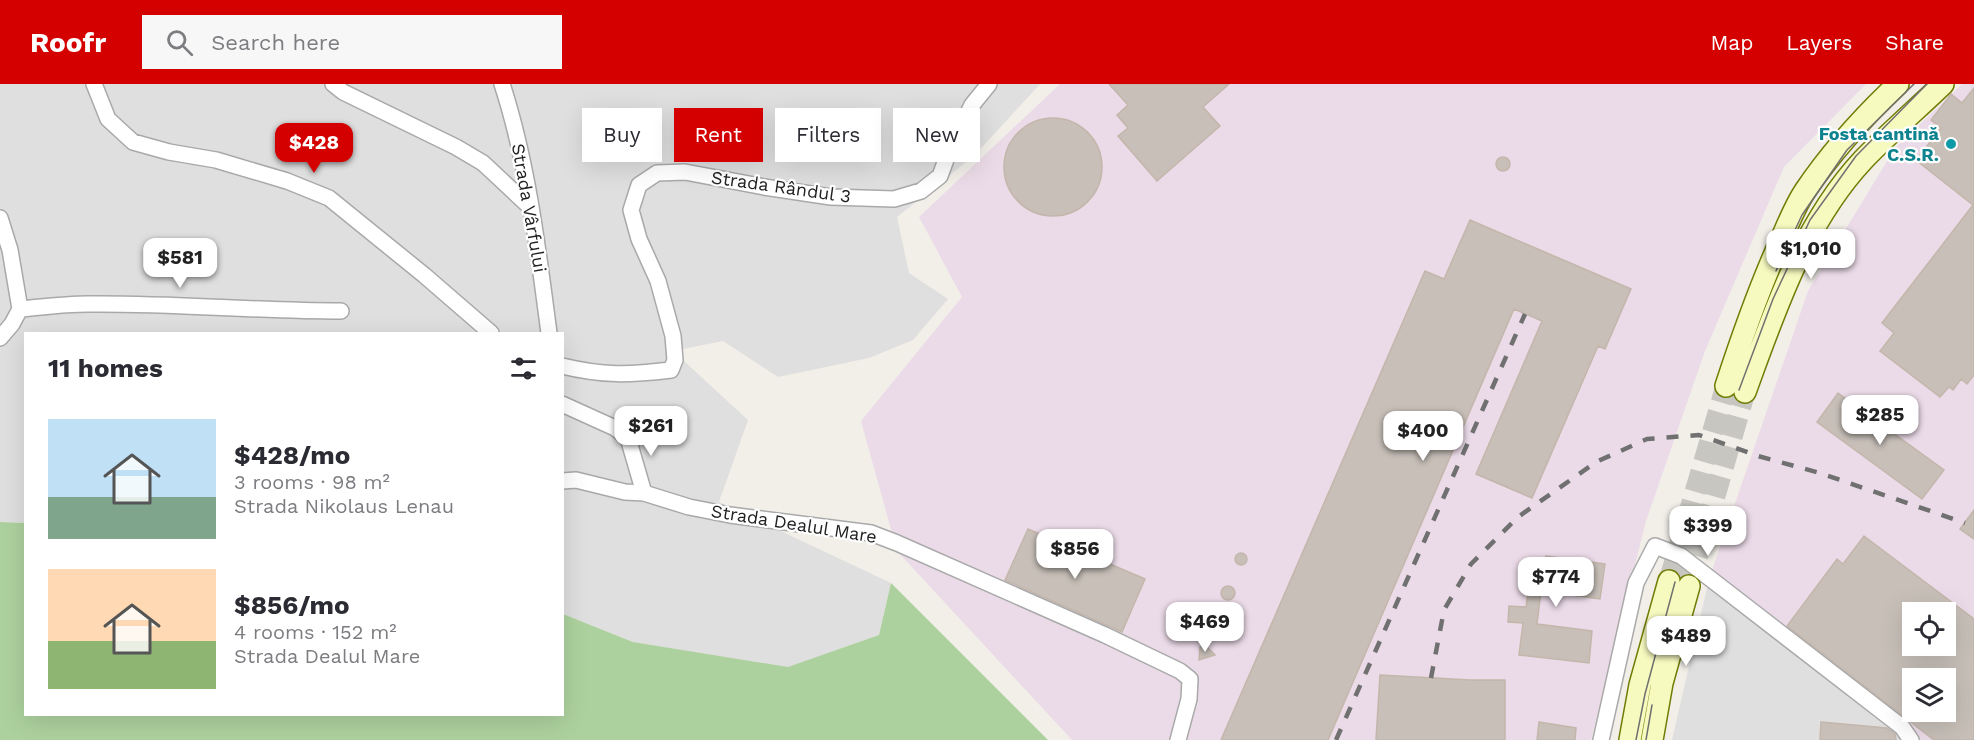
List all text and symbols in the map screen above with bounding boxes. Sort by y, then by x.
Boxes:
search box [142,15,562,69]
text: Roofr [30,26,106,59]
icon: search [163,26,196,59]
text: Search here [211,30,340,55]
text: Map [1710,30,1753,55]
text: Layers [1786,30,1852,55]
text: Share [1885,30,1944,55]
chip: Buy [582,108,662,162]
chip: Rent [674,108,763,162]
chip: Filters [775,108,881,162]
chip: New [893,108,980,162]
pin: $428 [278,123,350,174]
place label: Fosta cantină C.S.R. [1819,123,1940,165]
text: $428 [289,130,339,154]
marker: Fosta cantină C.S.R. [1944,137,1958,151]
street label: Strada Vârfului [508,142,551,274]
street label: Strada Rândul 3 [710,166,852,207]
pin: $1,010 [1762,229,1860,280]
text: $1,010 [1780,236,1842,260]
pin: $581 [144,238,216,289]
text: $581 [157,245,203,269]
icon: filters [507,352,540,385]
text: 11 homes [48,353,163,383]
pin: $285 [1844,395,1916,446]
text: $285 [1856,402,1904,426]
pin: $261 [615,406,687,457]
pin: $400 [1387,411,1459,462]
text: $261 [628,413,674,437]
text: $400 [1397,418,1449,442]
text: $428/mo [234,440,350,470]
icon: home [96,443,168,515]
text: 3 rooms · 98 m² [234,470,390,494]
text: Strada Nikolaus Lenau [234,494,454,518]
street label: Strada Dealul Mare [710,500,879,547]
pin: $399 [1672,506,1744,557]
text: $399 [1683,513,1733,537]
pin: $856 [1039,529,1111,580]
text: $856 [1050,536,1100,560]
pin: $774 [1520,557,1592,608]
text: $774 [1532,564,1580,588]
text: $856/mo [234,590,349,620]
icon: home [96,593,168,665]
pin: $469 [1169,602,1241,653]
map controls [1902,602,1956,722]
button: locate [1902,602,1956,656]
text: $469 [1180,609,1230,633]
pin: $489 [1650,616,1722,667]
text: 4 rooms · 152 m² [234,620,397,644]
text: $489 [1661,623,1711,647]
text: Strada Dealul Mare [234,644,420,668]
button: layers [1902,668,1956,722]

